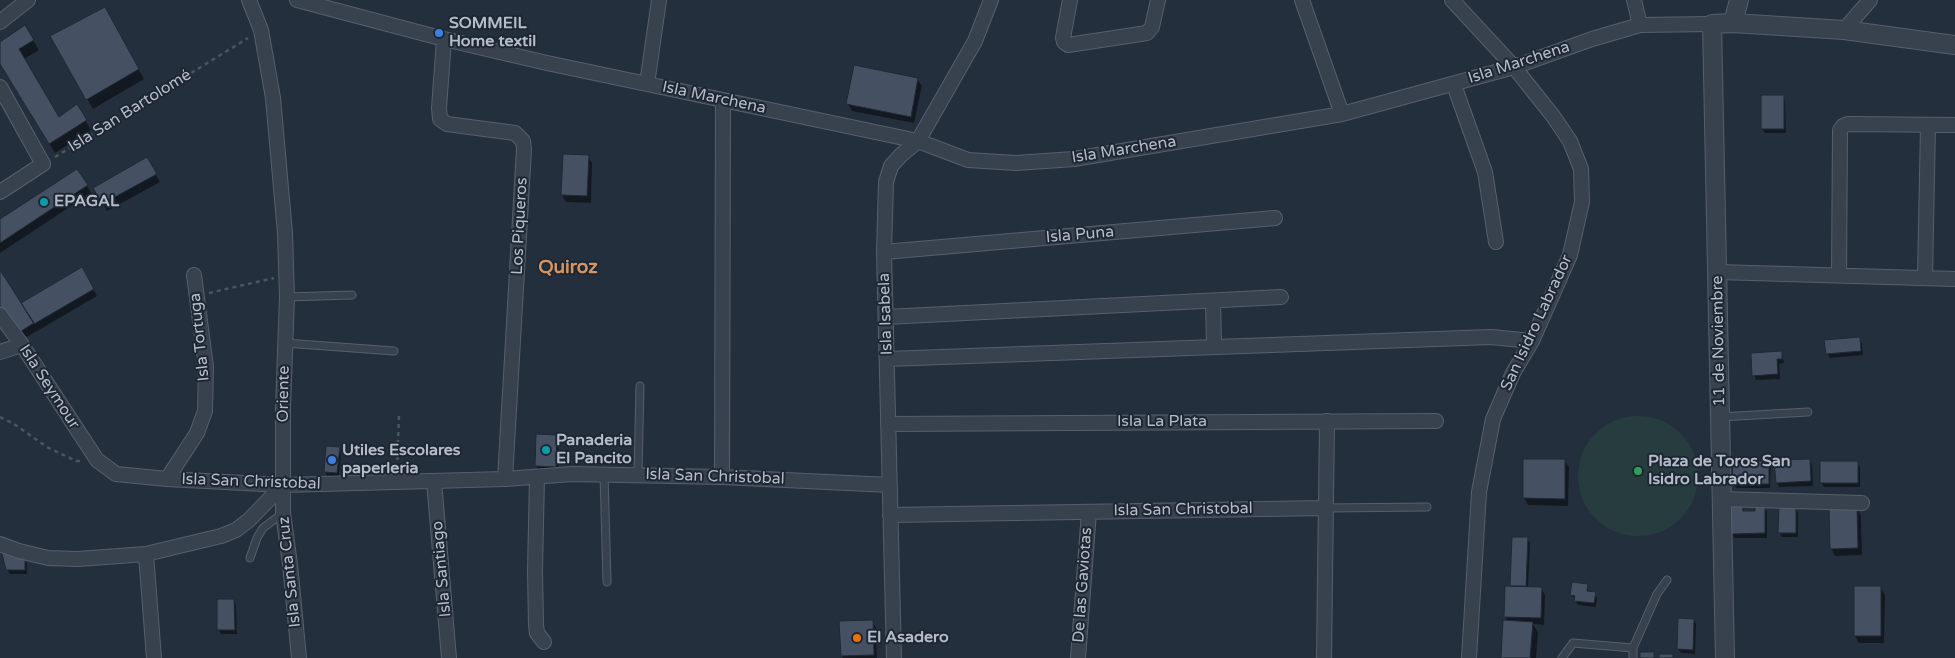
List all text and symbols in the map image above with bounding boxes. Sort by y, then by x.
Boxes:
place label: SOMMEIL Home textil [449,14,536,52]
marker: SOMMEIL Home textil [433,27,445,39]
street label: Isla Marchena [1466,38,1572,88]
street label: Isla San Bartolomé [65,65,195,157]
street label: Isla Marchena [660,78,768,118]
street label: Isla Marchena [1070,132,1178,168]
street label: Los Piqueros [508,177,532,275]
place label: EPAGAL [54,192,119,212]
marker: EPAGAL [38,196,50,208]
street label: Isla Puna [1045,222,1115,248]
street label: San Isidro Labrador [1497,252,1577,394]
district label: Quiroz [538,257,598,279]
street label: Isla Isabela [875,272,897,356]
street label: 11 de Noviembre [1708,275,1730,407]
street label: Isla Tortuga [186,292,214,382]
street label: Isla Seymour [15,341,83,433]
street label: Oriente [274,366,294,422]
street label: Isla La Plata [1117,412,1207,432]
place label: Panaderia El Pancito [556,431,632,469]
place label: Utiles Escolares paperleria [342,441,461,479]
marker: Panaderia El Pancito [540,444,552,456]
place label: Plaza de Toros San Isidro Labrador [1648,452,1791,490]
marker: Utiles Escolares paperleria [326,454,338,466]
street label: Isla San Christobal [645,465,785,489]
marker: Plaza de Toros San Isidro Labrador [1632,465,1644,477]
street label: Isla San Christobal [181,470,321,494]
street label: Isla San Christobal [1113,499,1253,521]
street label: Isla Santa Cruz [275,515,305,629]
street label: Isla Santiago [428,520,456,618]
street label: De las Gaviotas [1069,527,1097,643]
place label: El Asadero [867,628,949,648]
marker: El Asadero [851,632,863,644]

